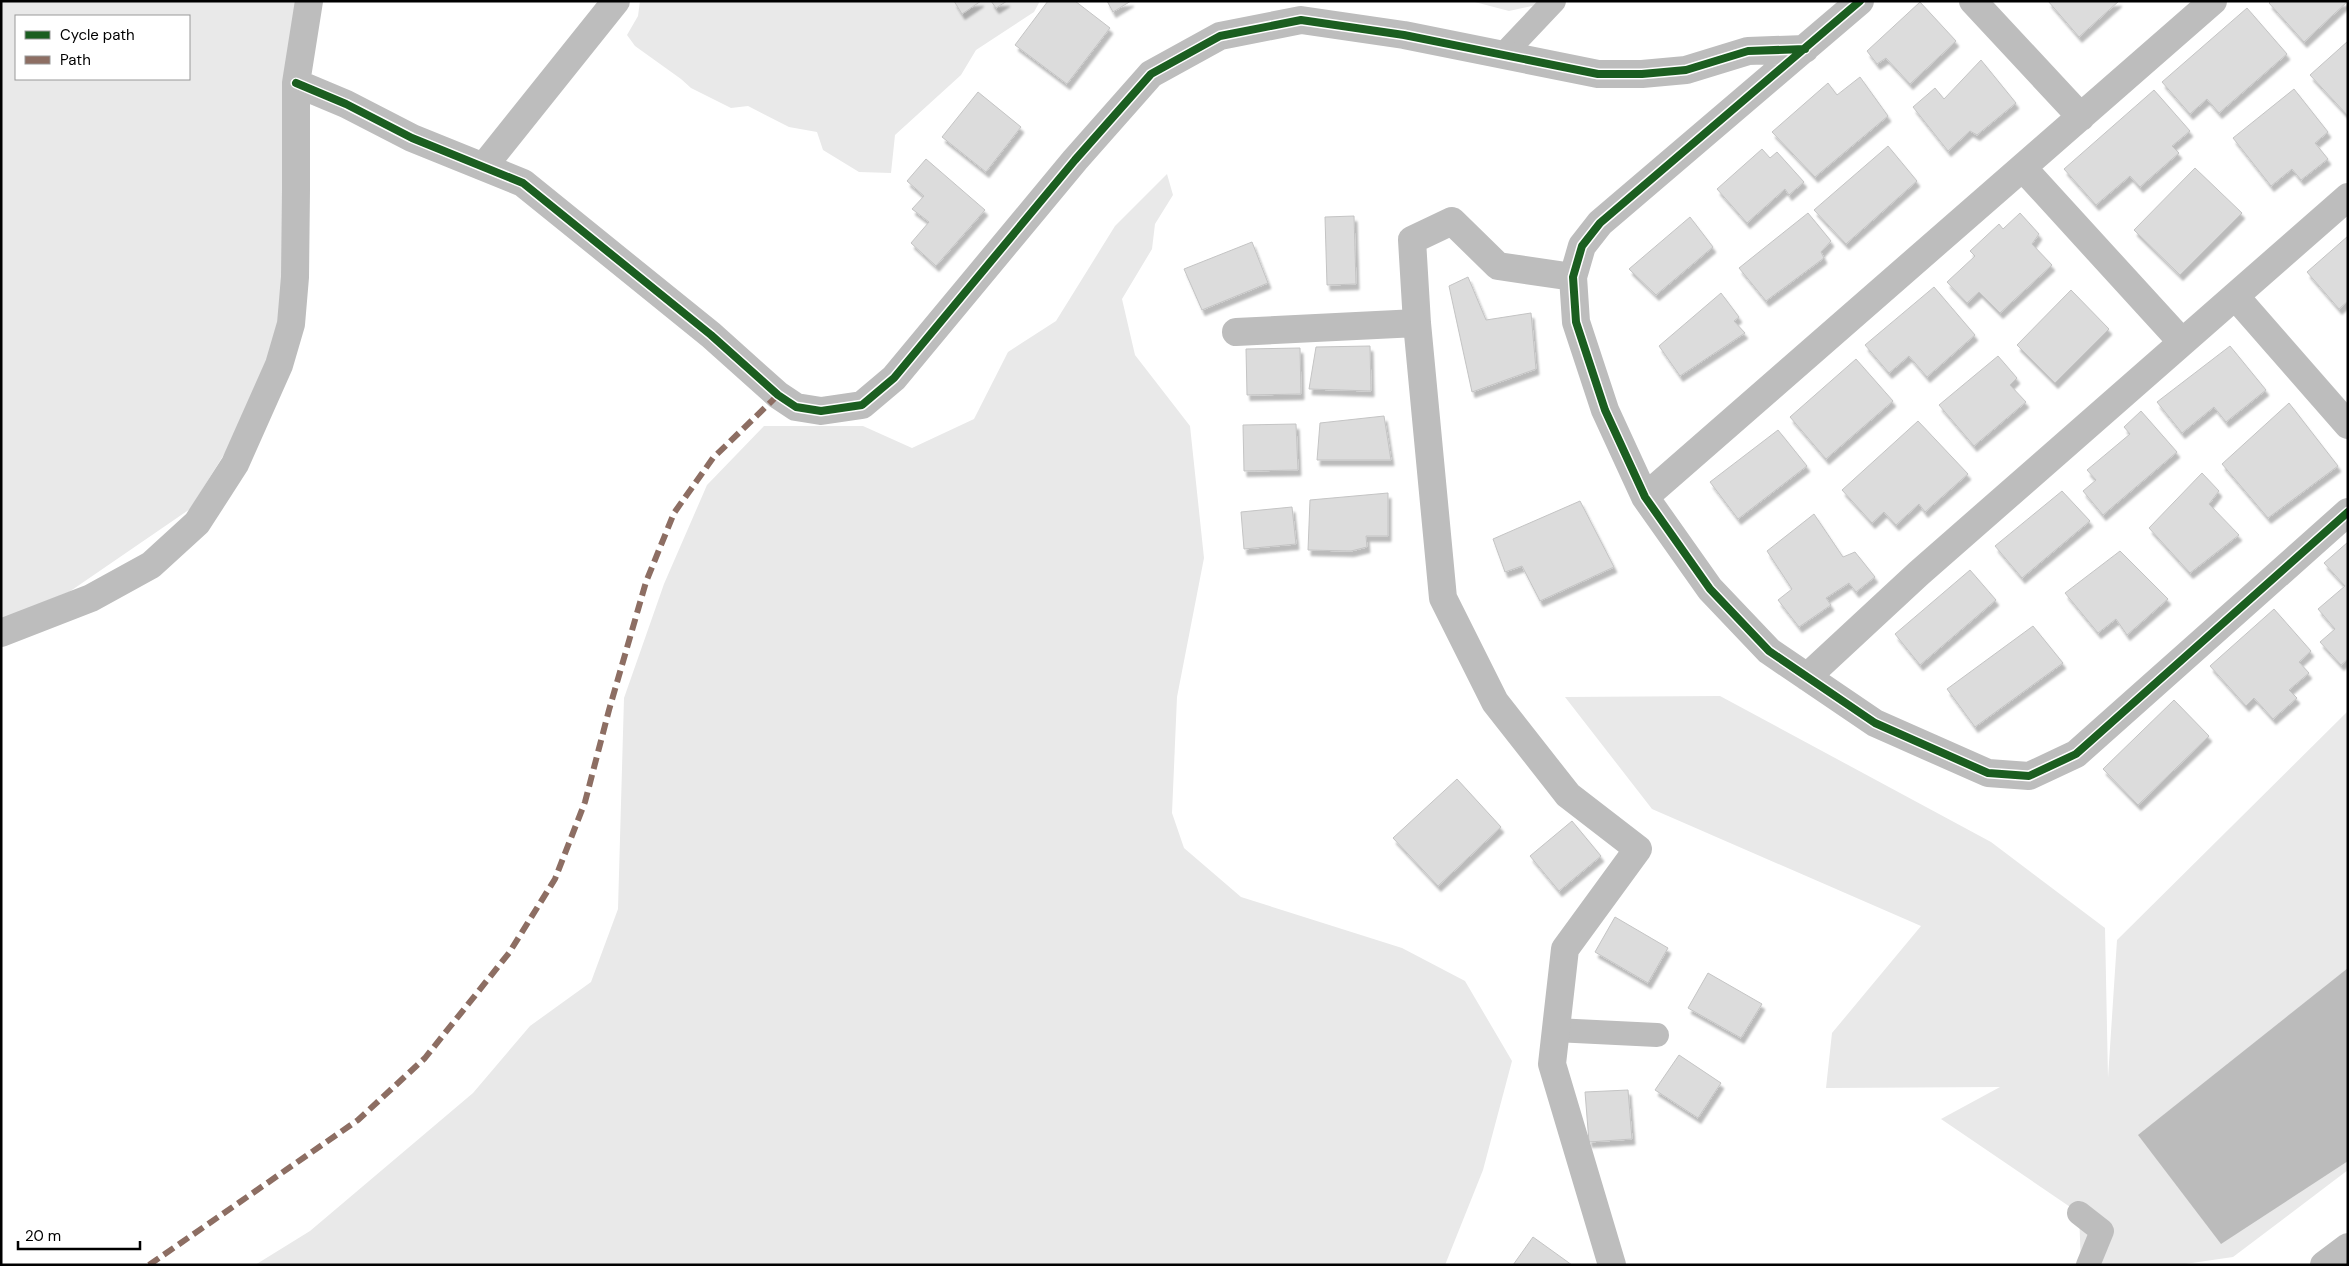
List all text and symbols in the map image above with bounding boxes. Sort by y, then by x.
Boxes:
legend [15,15,190,80]
text: Cycle path [60,25,135,45]
text: Path [60,50,91,70]
scale bar [18,1218,140,1250]
text: 20 m [25,1226,61,1246]

